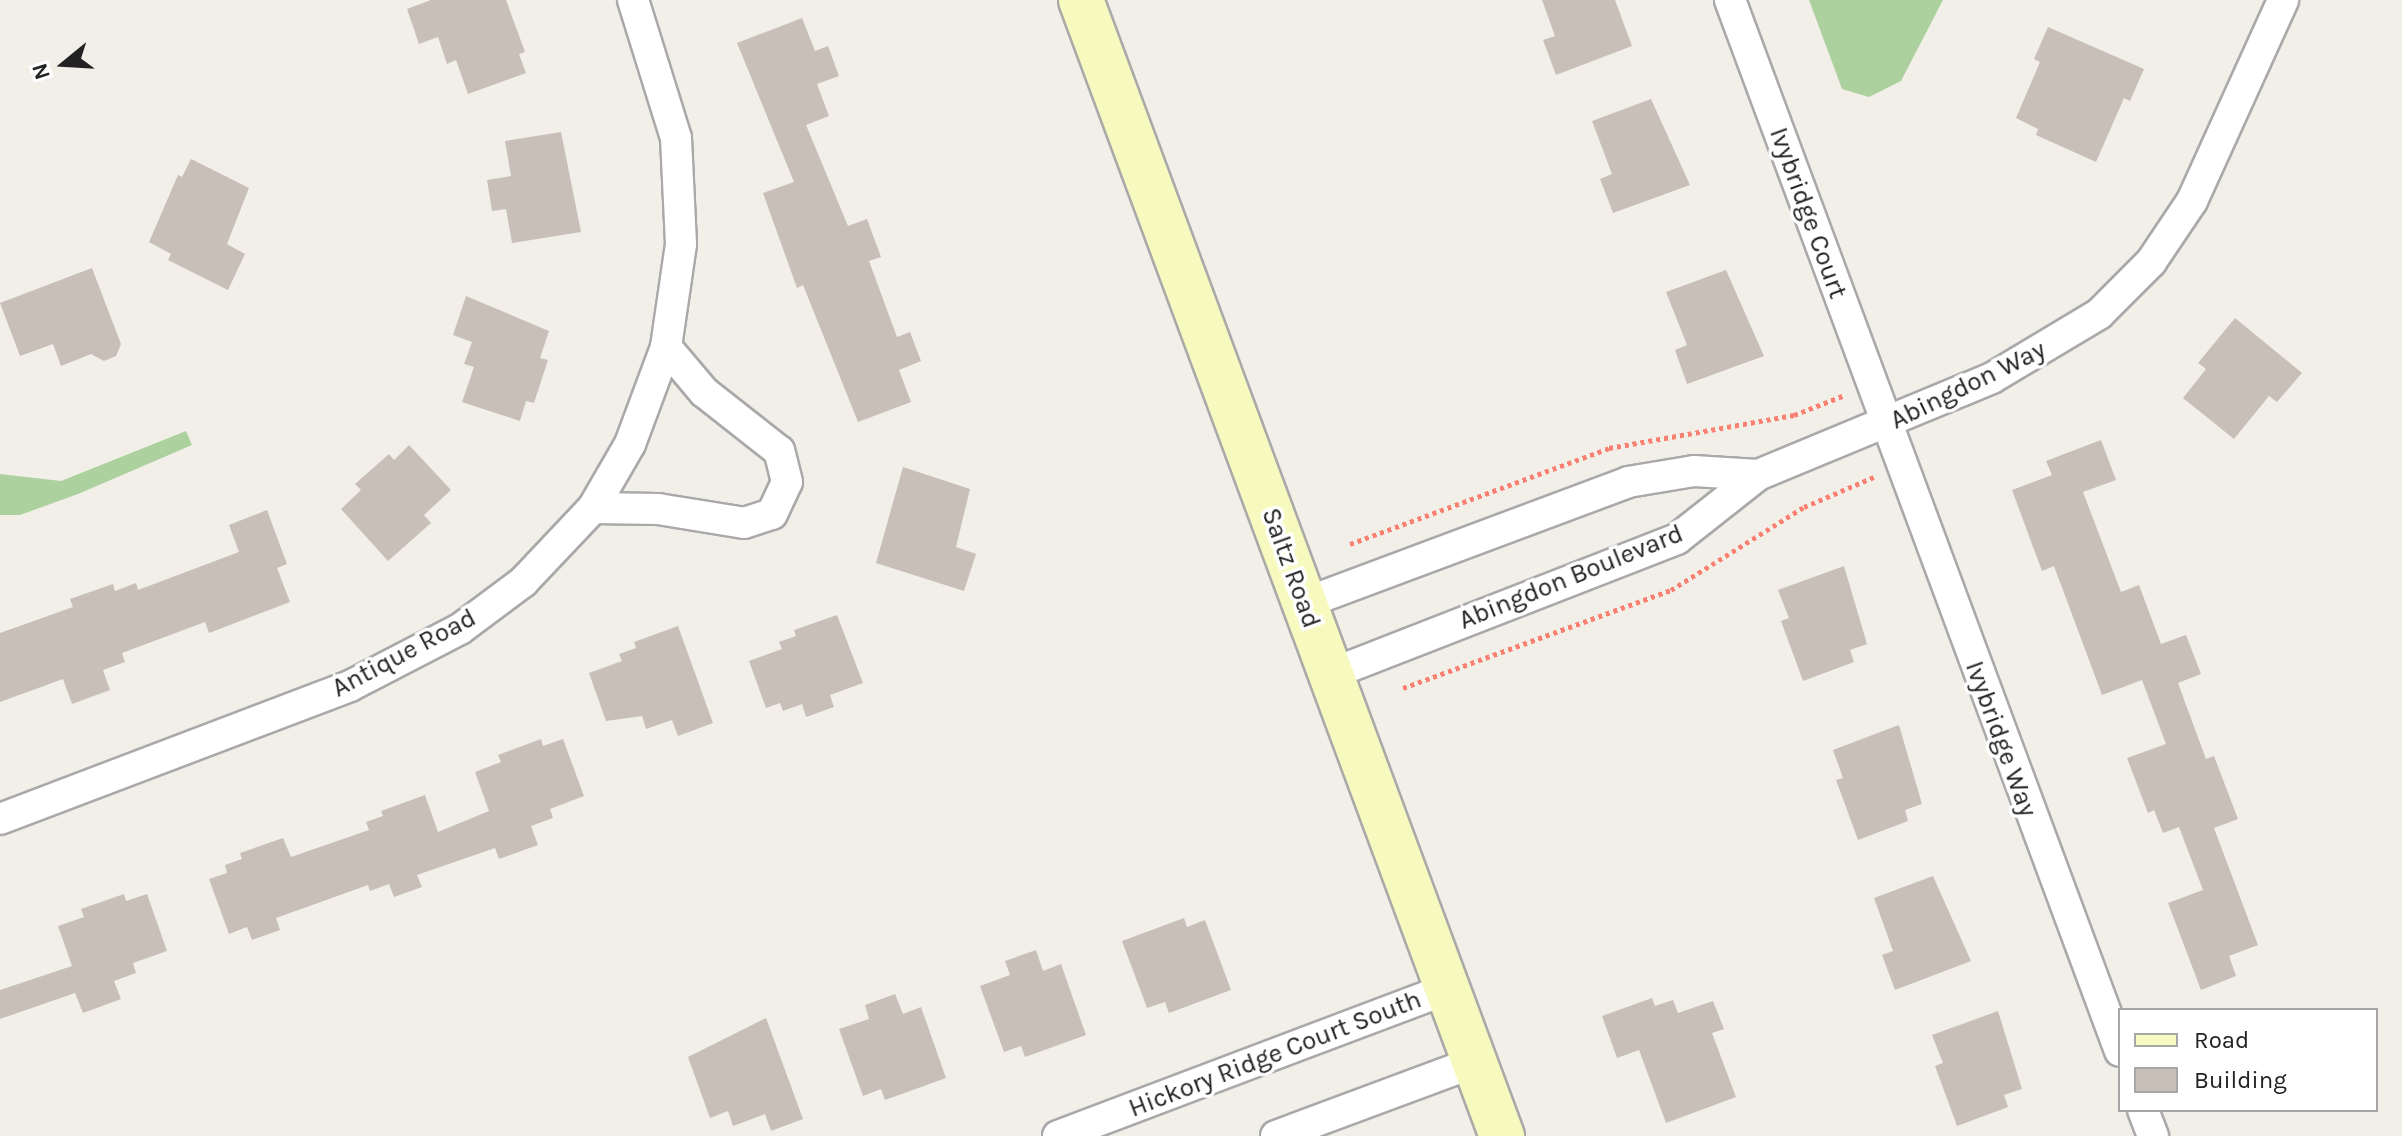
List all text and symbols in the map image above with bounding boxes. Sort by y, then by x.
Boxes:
north arrow [24,24,104,104]
text: N [26,60,56,83]
street label: Ivybridge Court [1763,123,1853,303]
street label: Abingdon Way [1885,334,2051,436]
street label: Saltz Road [1255,504,1327,632]
street label: Abingdon Boulevard [1454,518,1688,636]
street label: Antique Road [327,602,481,704]
street label: Ivybridge Way [1958,657,2044,821]
street label: Hickory Ridge Court South [1124,984,1426,1124]
legend [2118,1008,2378,1112]
text: Road [2194,1026,2249,1054]
text: Building [2194,1066,2287,1094]

